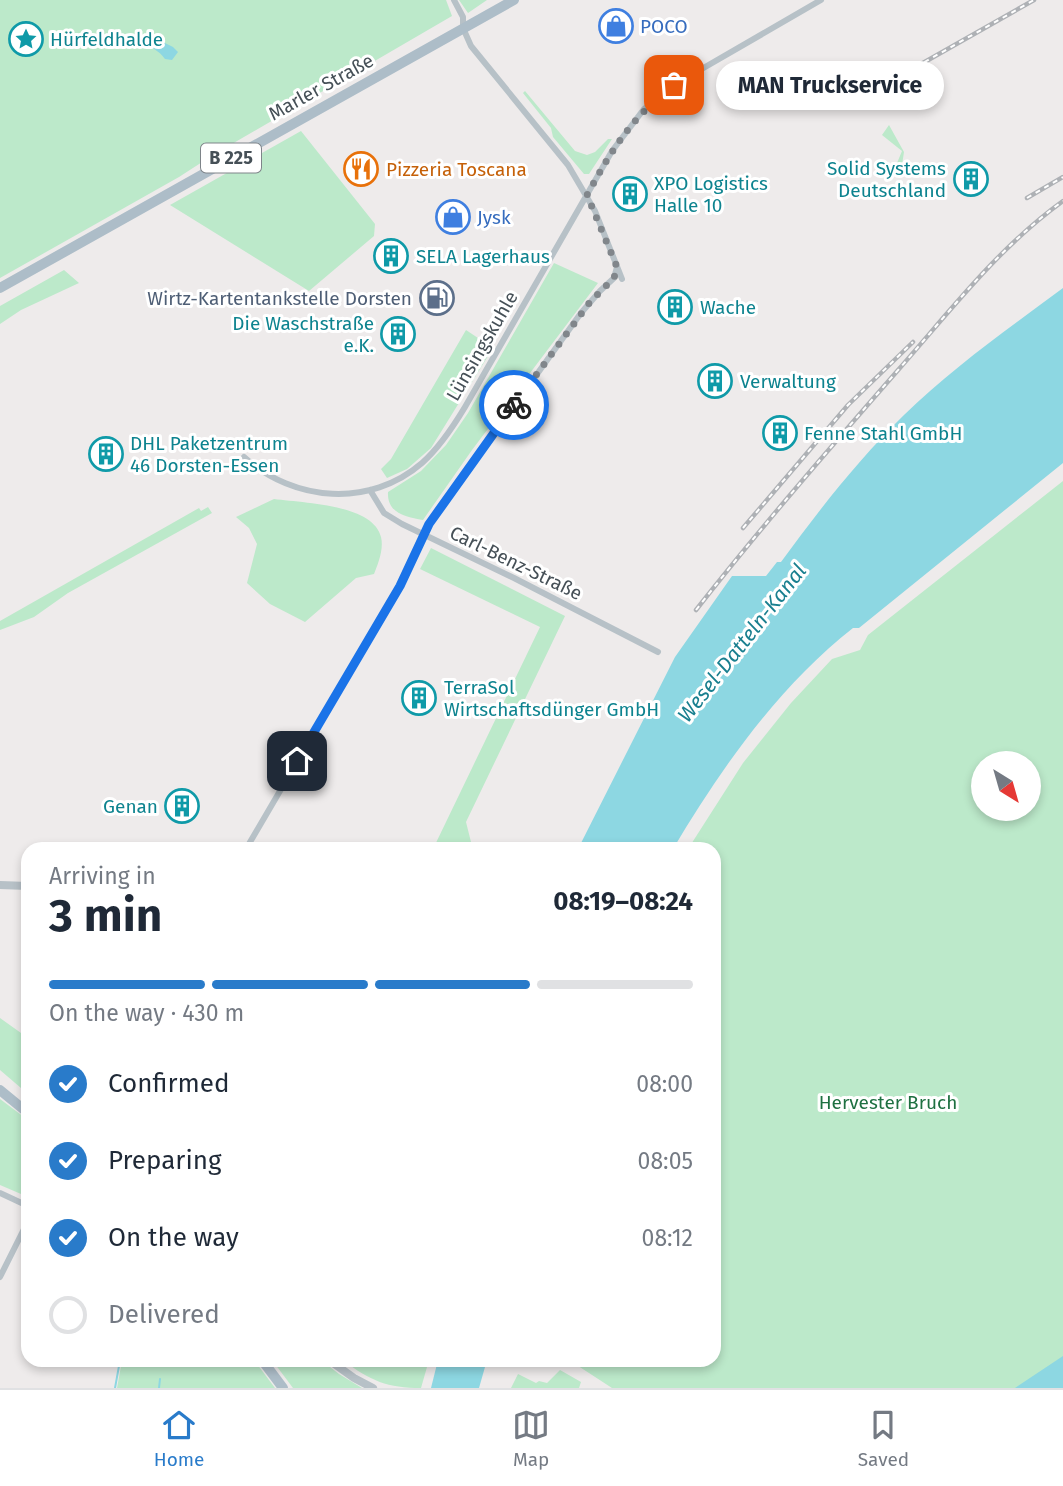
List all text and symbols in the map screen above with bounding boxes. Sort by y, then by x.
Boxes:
shop icon: POCO [597,7,635,45]
place label: POCO [640,15,688,38]
place icon: Hürfeldhalde [7,20,45,58]
place label: Hürfeldhalde [50,28,163,51]
street label: Marler Straße [264,49,378,125]
pin [644,55,704,115]
callout: MAN Truckservice [716,60,944,110]
icon: bag [655,66,693,104]
text: MAN Truckservice [738,71,922,99]
road number: B 225 [201,144,261,173]
restaurant icon: Pizzeria Toscana [342,150,380,188]
place label: Solid Systems Deutschland [827,157,946,202]
place label: Pizzeria Toscana [386,158,527,181]
building icon: Solid Systems Deutschland [952,160,990,198]
place label: XPO Logistics Halle 10 [654,172,768,217]
building icon: XPO Logistics Halle 10 [611,175,649,213]
shop icon: Jysk [434,198,472,236]
place label: Jysk [477,206,511,229]
building icon: SELA Lagerhaus [372,237,410,275]
place label: SELA Lagerhaus [416,245,550,268]
fuel station icon: Wirtz-Kartentankstelle Dorsten [418,279,456,317]
place label: Wirtz-Kartentankstelle Dorsten [147,287,412,310]
street label: Lünsingskuhle [441,287,523,405]
building icon: Wache [656,288,694,326]
place label: Wache [700,296,756,319]
place label: Die Waschstraße e.K. [232,312,374,357]
building icon: Die Waschstraße e.K. [379,315,417,353]
building icon: Verwaltung [696,362,734,400]
courier [479,370,549,440]
place label: Verwaltung [740,370,836,393]
icon: bike [495,386,533,424]
building icon: Fenne Stahl GmbH [761,414,799,452]
place label: Fenne Stahl GmbH [804,422,962,445]
place label: DHL Paketzentrum 46 Dorsten-Essen [130,432,288,477]
building icon: DHL Paketzentrum 46 Dorsten-Essen [87,435,125,473]
street label: Carl-Benz-Straße [446,521,586,605]
water label: Wesel-Datteln-Kanal [672,559,812,727]
place label: TerraSol Wirtschaftsdünger GmbH [444,676,659,721]
building icon: TerraSol Wirtschaftsdünger GmbH [400,679,438,717]
pin [267,731,327,791]
icon: home [278,742,316,780]
north arrow [971,751,1041,821]
map controls [971,751,1041,821]
building icon: Genan [163,787,201,825]
place label: Genan [103,795,158,818]
text: Arriving in [49,862,156,890]
text: 08:19–08:24 [553,886,693,917]
text: 3 min [49,888,162,943]
text: On the way · 430 m [49,999,244,1027]
icon: check [49,1065,87,1103]
text: Confirmed [108,1068,229,1099]
text: 08:00 [636,1070,693,1098]
park label: Hervester Bruch [819,1091,957,1114]
icon: check [49,1142,87,1180]
text: Preparing [108,1145,221,1176]
text: 08:05 [638,1147,693,1175]
icon: check [49,1219,87,1257]
text: On the way [108,1222,239,1253]
text: 08:12 [642,1224,693,1252]
text: Delivered [108,1299,220,1330]
tab: Home [154,1406,204,1471]
tab: Map [512,1406,550,1471]
tab: Saved [858,1406,909,1471]

